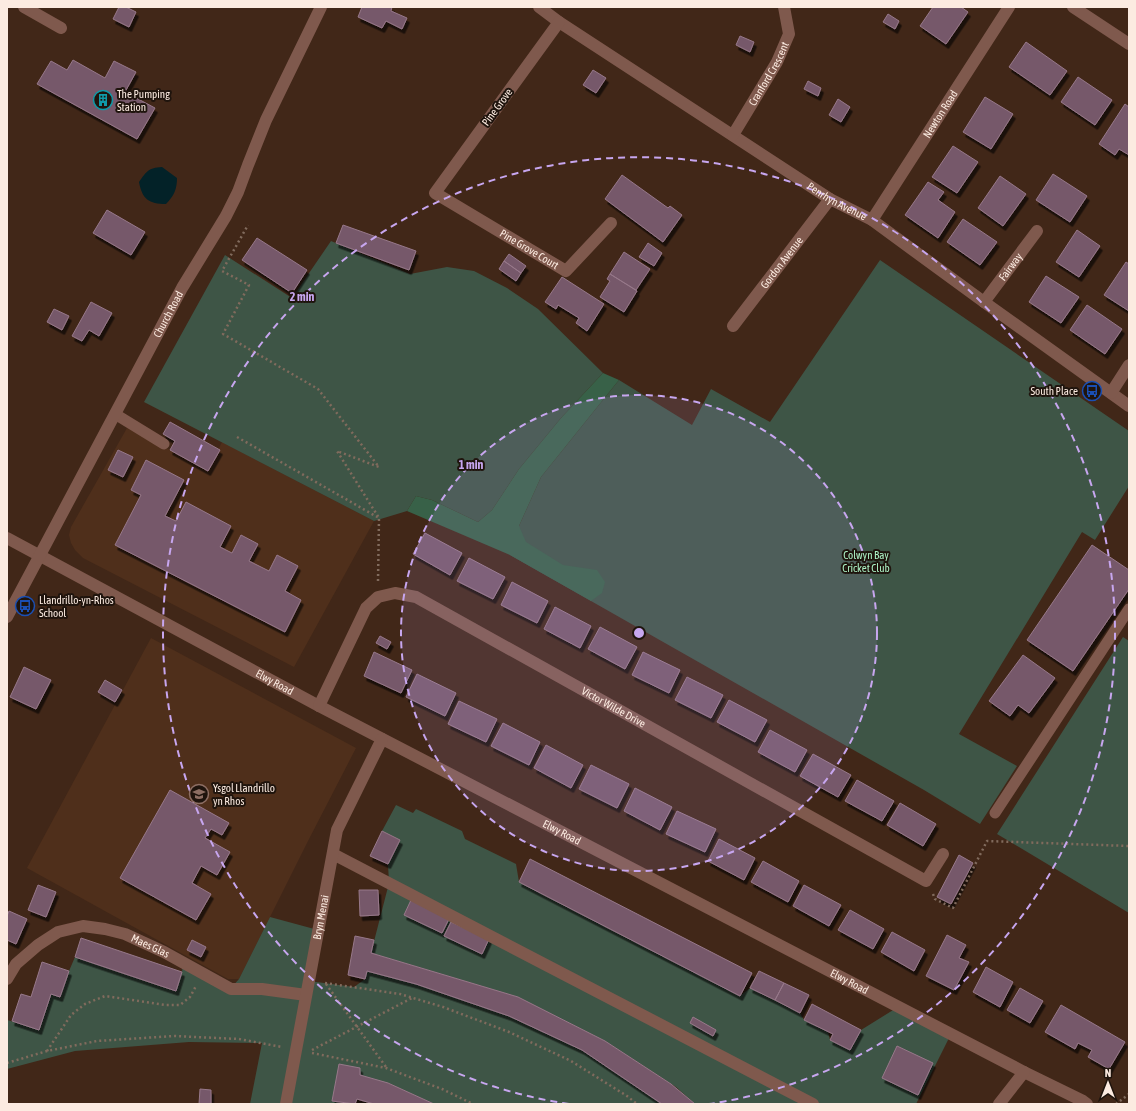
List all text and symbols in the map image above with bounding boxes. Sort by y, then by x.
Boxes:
street label: Cranford Crescent [746,40,791,108]
street label: Pine Grove [479,86,515,128]
place label: The Pumping Station [117,88,170,113]
street label: Newton Road [920,88,960,140]
building icon: The Pumping Station [92,89,114,111]
street label: Penrhyn Avenue [805,180,869,222]
street label: Pine Grove Court [498,227,561,271]
street label: Gordon Avenue [758,234,805,291]
street label: Fairway [996,250,1025,283]
street label: Church Road [151,289,185,339]
text: 2 min [290,290,314,304]
bus stop icon: South Place [1081,380,1103,402]
place label: South Place [1030,385,1078,397]
text: 1 min [459,458,483,472]
park label: Colwyn Bay Cricket Club [842,549,890,574]
place label: Llandrillo-yn-Rhos School [39,594,114,619]
bus stop icon: Llandrillo-yn-Rhos School [14,595,36,617]
centre of rings [632,626,646,640]
street label: Elwy Road [254,667,296,697]
street label: Victor Wilde Drive [579,684,648,730]
place label: Ysgol Llandrillo yn Rhos [213,782,275,807]
school or university icon: Ysgol Llandrillo yn Rhos [188,783,210,805]
street label: Elwy Road [541,817,583,847]
street label: Bryn Menai [311,894,331,941]
street label: Maes Glas [129,932,172,960]
street label: Elwy Road [828,967,870,996]
north arrow [1088,1063,1128,1103]
text: N [1105,1067,1111,1079]

